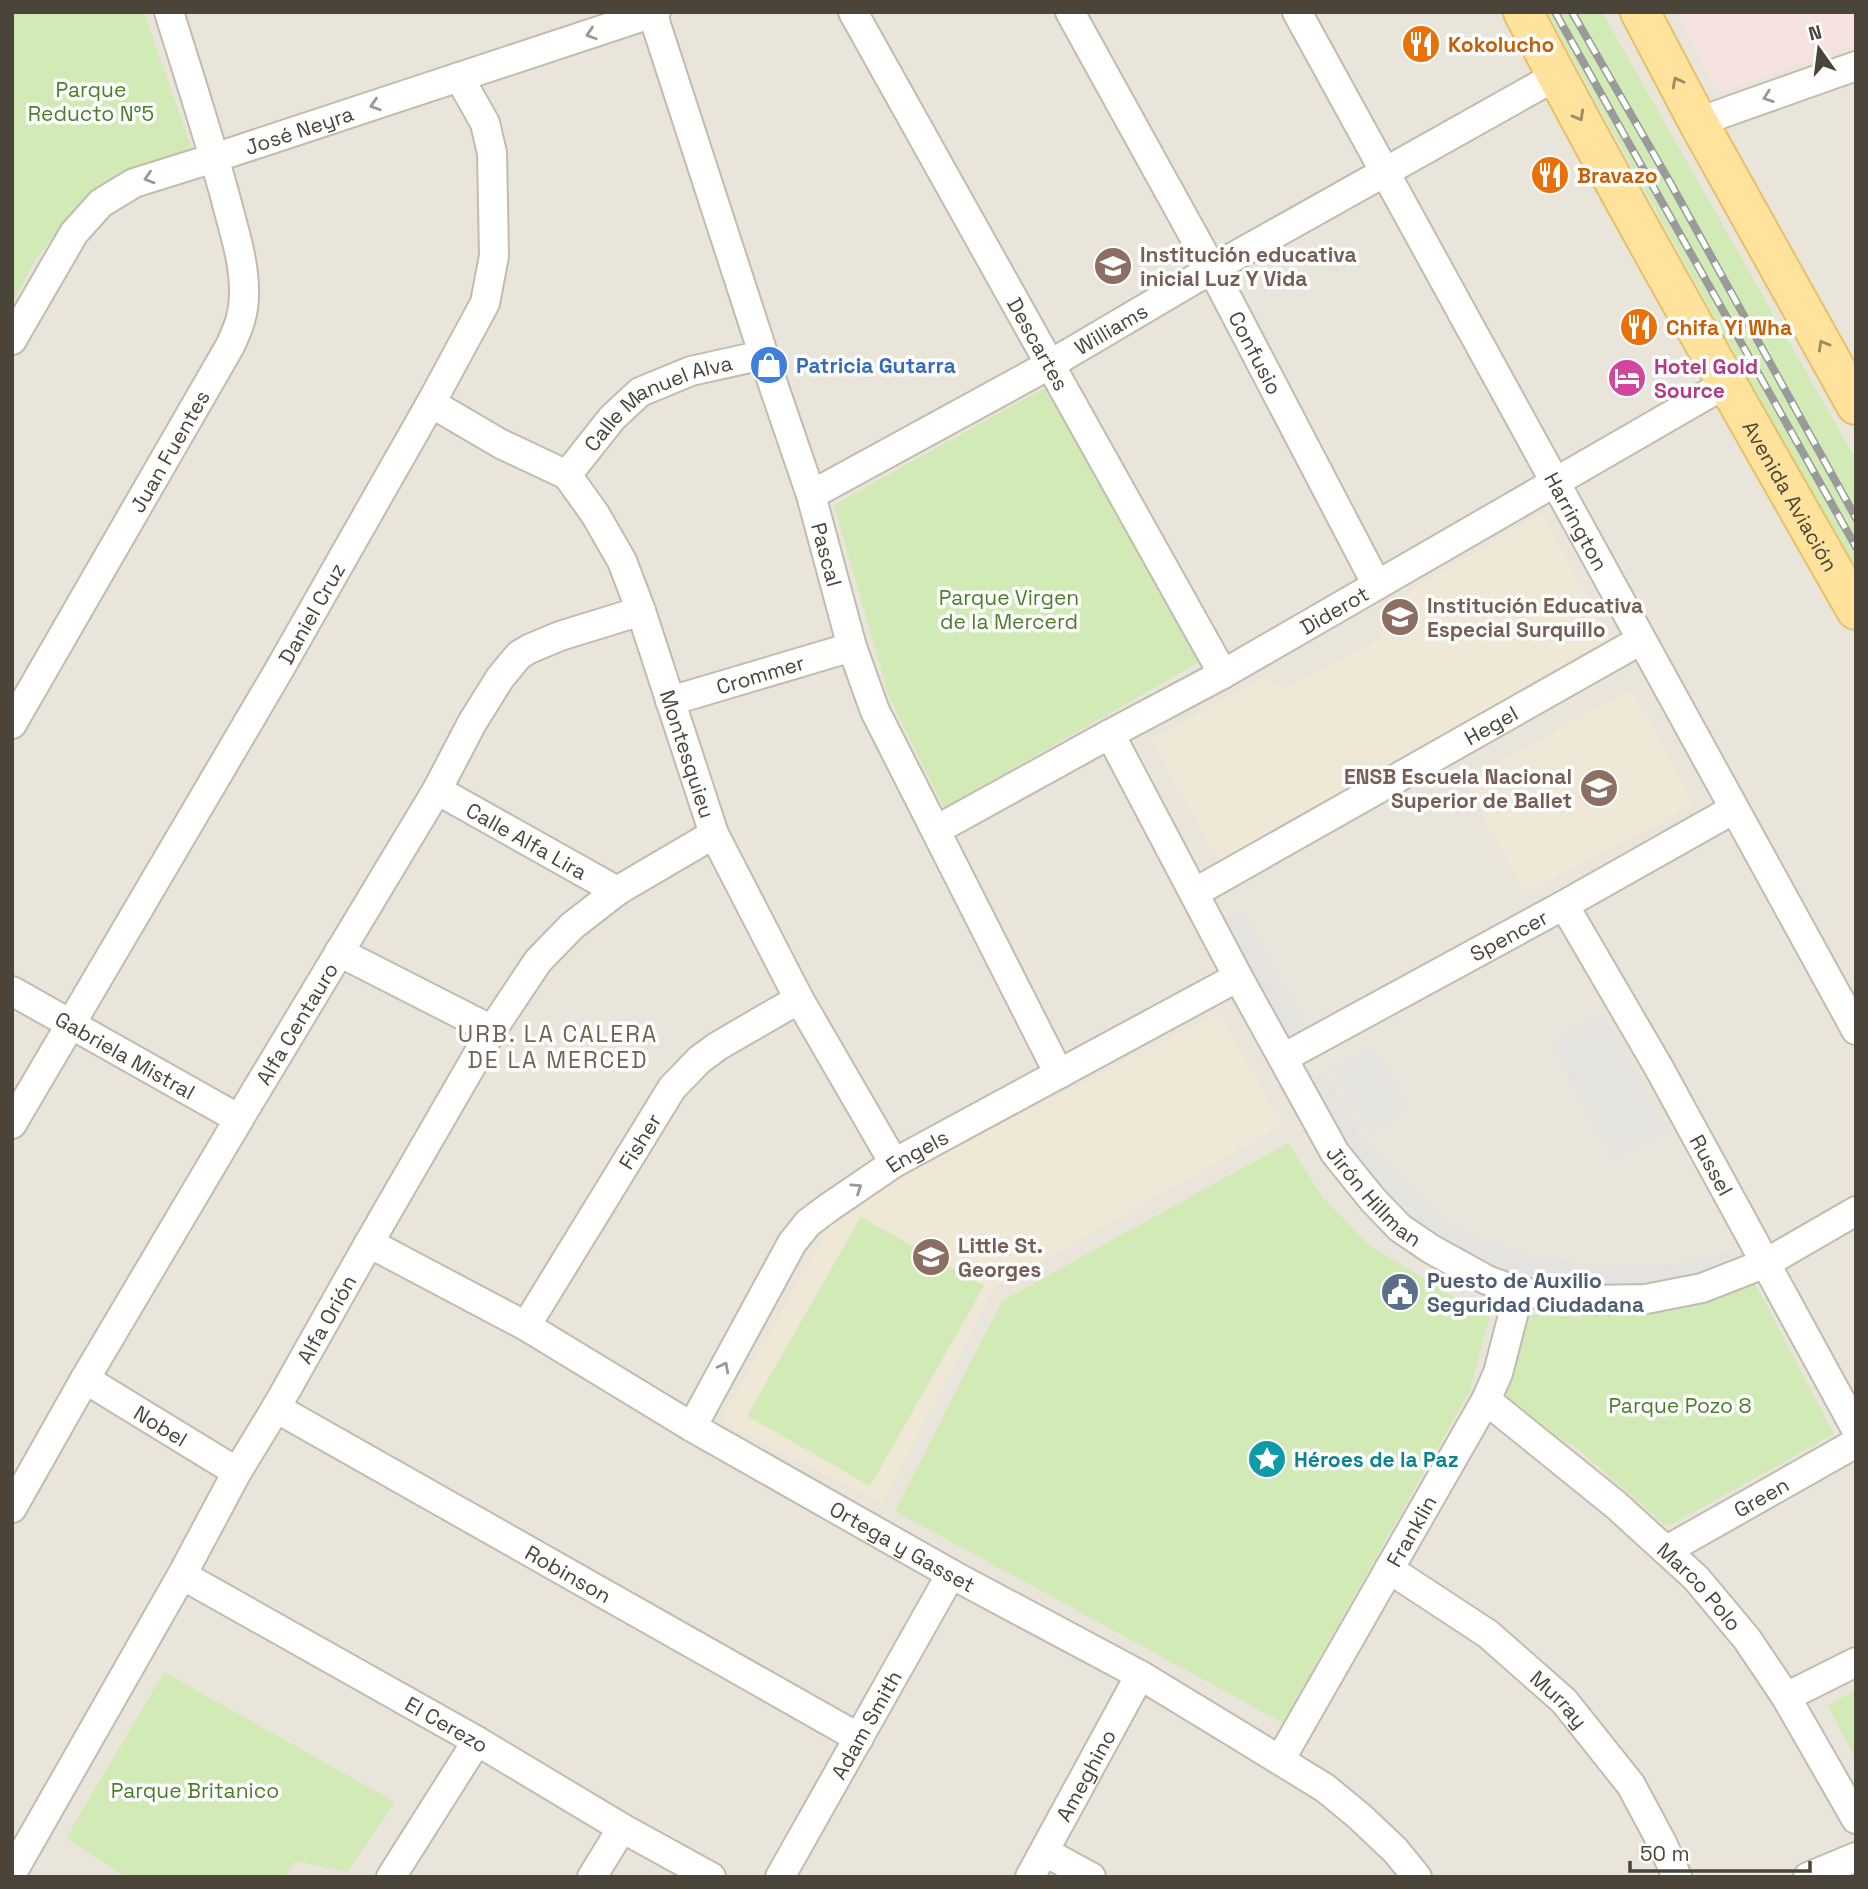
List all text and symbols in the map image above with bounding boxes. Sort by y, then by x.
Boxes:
north arrow [1784,14,1854,84]
text: N [1806,19,1824,47]
restaurant icon: Kokolucho [1400,23,1442,65]
one-way arrow [585,25,597,40]
place label: Kokolucho [1448,31,1554,58]
park label: Parque Reducto N°5 [28,76,154,127]
one-way arrow [1672,77,1685,89]
one-way arrow [1763,89,1775,103]
one-way arrow [369,97,382,111]
street label: José Neyra [241,99,357,160]
one-way arrow [1570,108,1584,121]
restaurant icon: Bravazo [1529,154,1571,196]
place label: Bravazo [1577,162,1658,189]
one-way arrow [143,170,155,185]
place label: Institución educativa inicial Luz Y Vida [1140,241,1357,292]
school or university icon: Institución educativa inicial Luz Y Vida [1092,245,1134,287]
street label: Descartes [1002,292,1075,395]
street label: Williams [1069,297,1152,361]
street label: Confusio [1223,306,1289,399]
restaurant icon: Chifa Yi Wha [1618,306,1660,348]
place label: Chifa Yi Wha [1666,314,1792,341]
one-way arrow [1817,340,1831,353]
shop icon: Patricia Gutarra [748,344,790,386]
street label: Calle Manuel Alva [578,349,735,457]
place label: Patricia Gutarra [796,352,956,379]
place label: Hotel Gold Source [1654,353,1758,404]
hotel icon: Hotel Gold Source [1606,357,1648,399]
street label: Juan Fuentes [123,385,215,517]
street label: Avenida Aviación [1737,415,1845,576]
street label: Harrington [1539,467,1615,575]
street label: Pascal [805,519,849,589]
street label: Daniel Cruz [272,558,351,669]
street label: Diderot [1295,579,1373,640]
park label: Parque Virgen de la Mercerd [939,584,1079,635]
place label: Institución Educativa Especial Surquillo [1427,592,1643,643]
school or university icon: Institución Educativa Especial Surquillo [1379,596,1421,638]
street label: Crommer [713,648,807,700]
street label: Montesquieu [654,686,721,821]
street label: Hegel [1459,699,1522,751]
place label: ENSB Escuela Nacional Superior de Ballet [1344,763,1572,814]
school or university icon: ENSB Escuela Nacional Superior de Ballet [1578,767,1620,809]
street label: Calle Alfa Lira [461,796,592,885]
street label: Spencer [1465,903,1552,967]
street label: Alfa Centauro [249,957,344,1090]
street label: Gabriela Mistral [51,1005,200,1105]
district label: URB. LA CALERA DE LA MERCED [458,1019,658,1075]
street label: Fisher [612,1108,667,1174]
street label: Engels [880,1123,953,1178]
street label: Russel [1684,1129,1739,1200]
street label: Jirón Hillman [1321,1140,1427,1252]
one-way arrow [849,1184,862,1196]
place label: Little St. Georges [958,1232,1043,1283]
school or university icon: Little St. Georges [910,1236,952,1278]
place label: Puesto de Auxilio Seguridad Ciudadana [1427,1267,1644,1318]
street label: Alfa Orión [290,1270,362,1368]
public building icon: Puesto de Auxilio Seguridad Ciudadana [1379,1271,1421,1313]
one-way arrow [716,1362,729,1374]
park label: Parque Pozo 8 [1608,1392,1752,1419]
street label: Nobel [129,1399,193,1452]
place icon: Héroes de la Paz [1246,1438,1288,1480]
place label: Héroes de la Paz [1294,1446,1459,1473]
street label: Green [1729,1470,1793,1523]
street label: Franklin [1380,1490,1442,1572]
street label: Ortega y Gasset [825,1495,980,1598]
street label: Marco Polo [1652,1536,1748,1636]
street label: Robinson [521,1538,616,1609]
street label: Murray [1525,1664,1594,1734]
street label: Adam Smith [825,1665,907,1784]
street label: El Cerezo [400,1690,494,1758]
street label: Ameghino [1049,1724,1122,1826]
park label: Parque Britanico [111,1777,279,1804]
scale bar [1630,1829,1810,1873]
text: 50 m [1640,1840,1690,1867]

